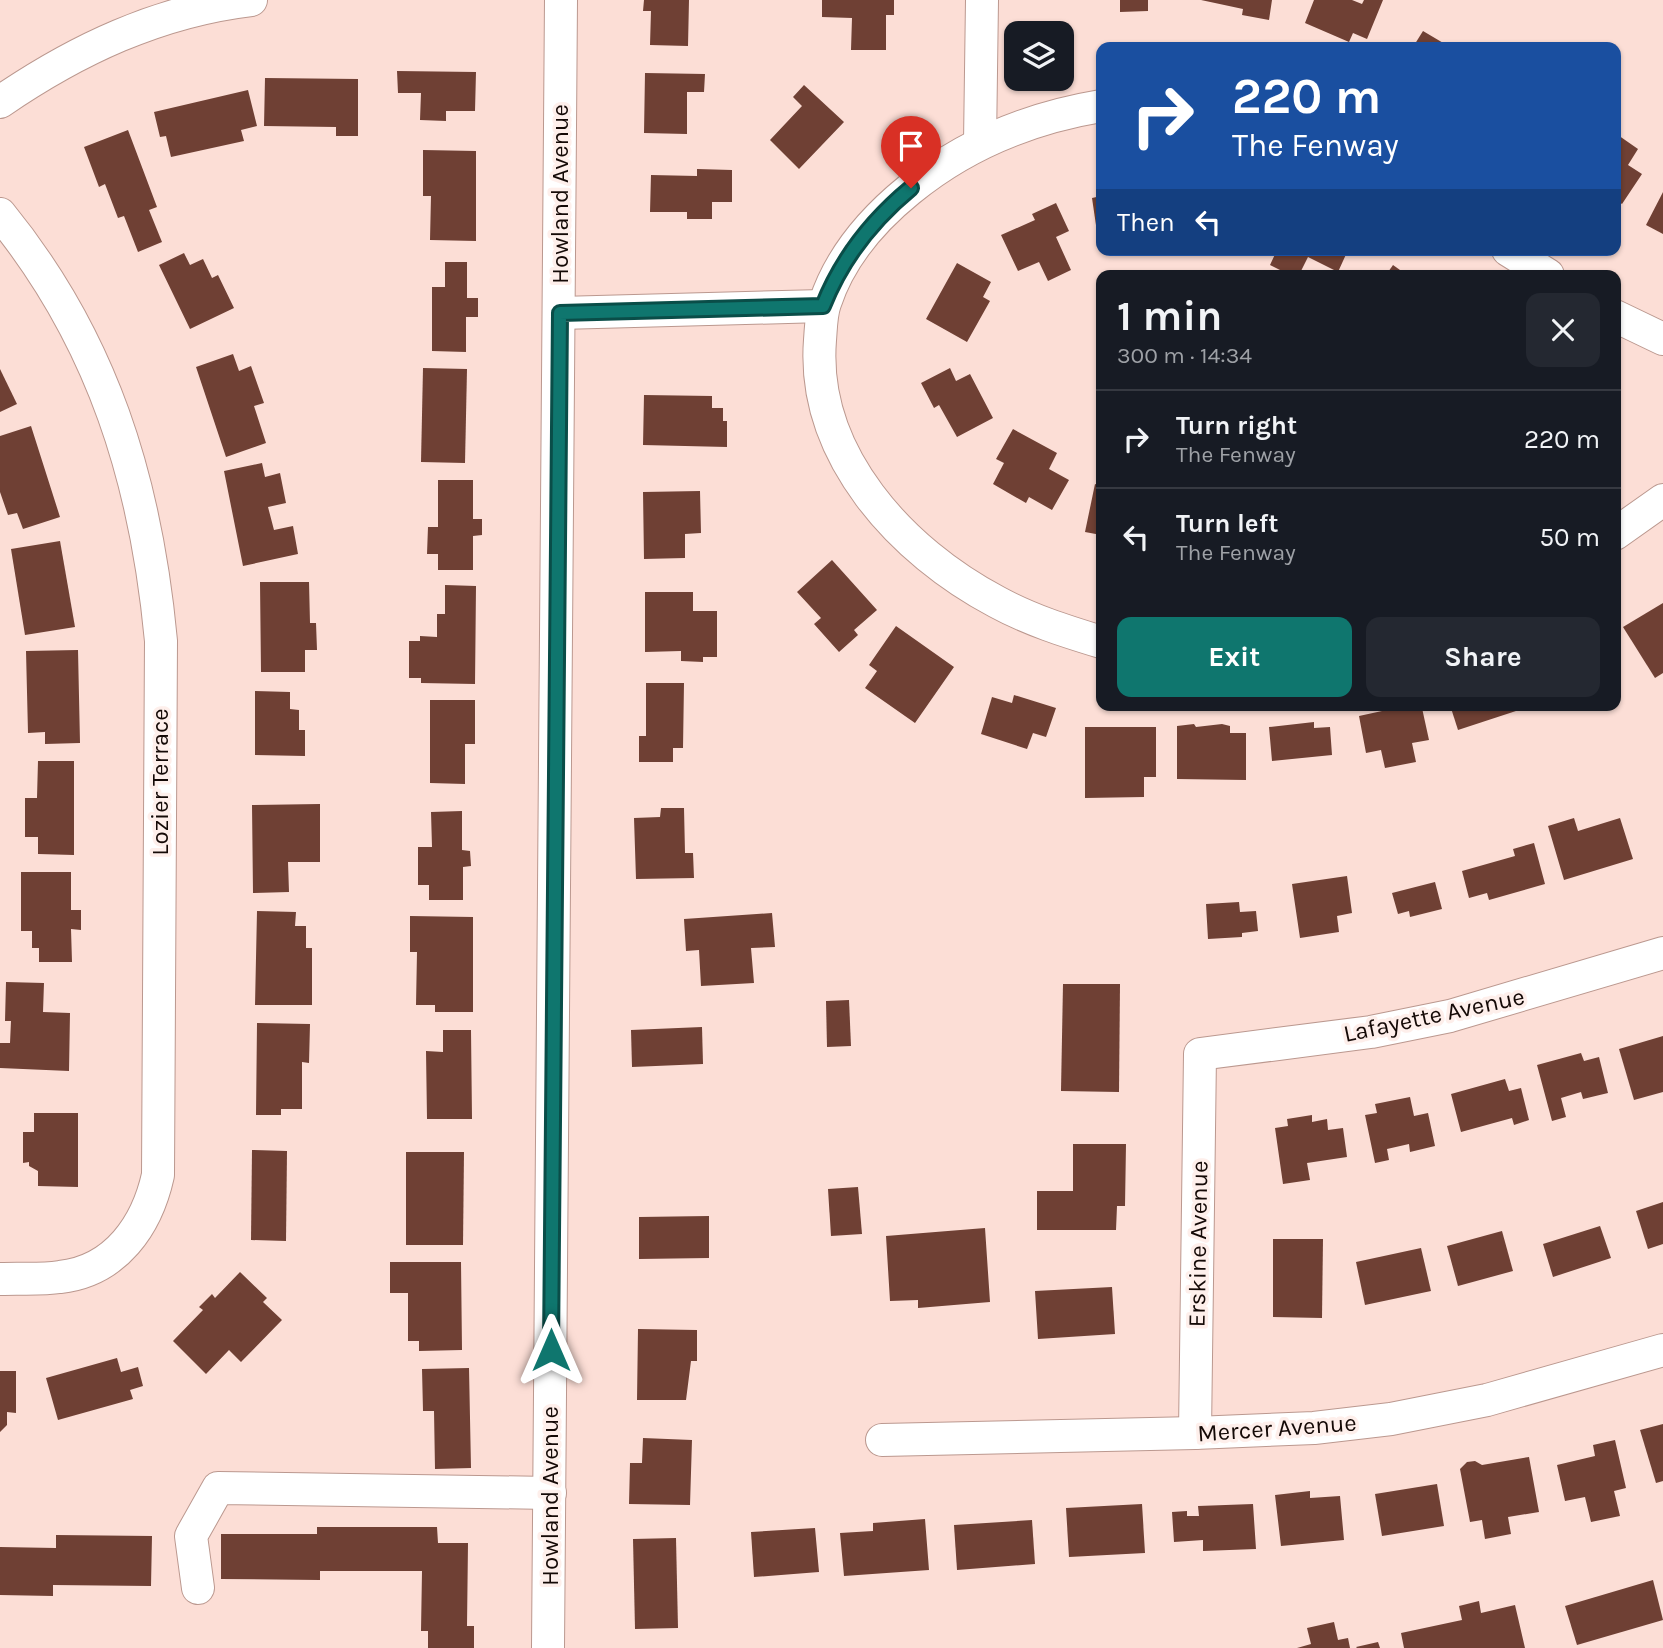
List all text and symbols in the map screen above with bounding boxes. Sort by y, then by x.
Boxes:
map controls [1004,21,1074,91]
button: layers [1004,21,1074,91]
text: 220 m [1232,68,1381,125]
icon: right [1117,70,1208,161]
street label: Howland Avenue [546,104,574,284]
pin [881,116,941,188]
icon: arrive [892,127,930,165]
text: The Fenway [1232,127,1399,164]
icon: left [1189,203,1227,241]
text: Then [1117,207,1175,238]
text: 1 min [1117,291,1222,341]
button: close [1526,293,1600,367]
text: 300 m · 14:34 [1117,342,1252,369]
text: Turn right [1176,410,1297,441]
icon: right [1117,420,1155,458]
text: 220 m [1524,424,1600,455]
text: The Fenway [1176,441,1296,468]
text: Turn left [1176,508,1278,539]
icon: left [1117,518,1155,556]
text: 50 m [1539,522,1600,553]
text: The Fenway [1176,539,1296,566]
button: Exit [1117,617,1352,697]
button: Share [1366,617,1600,697]
street label: Lozier Terrace [146,708,174,856]
street label: Lafayette Avenue [1341,982,1527,1048]
street label: Erskine Avenue [1183,1160,1213,1328]
position arrow [514,1313,588,1387]
street label: Howland Avenue [536,1406,564,1586]
street label: Mercer Avenue [1197,1408,1357,1448]

